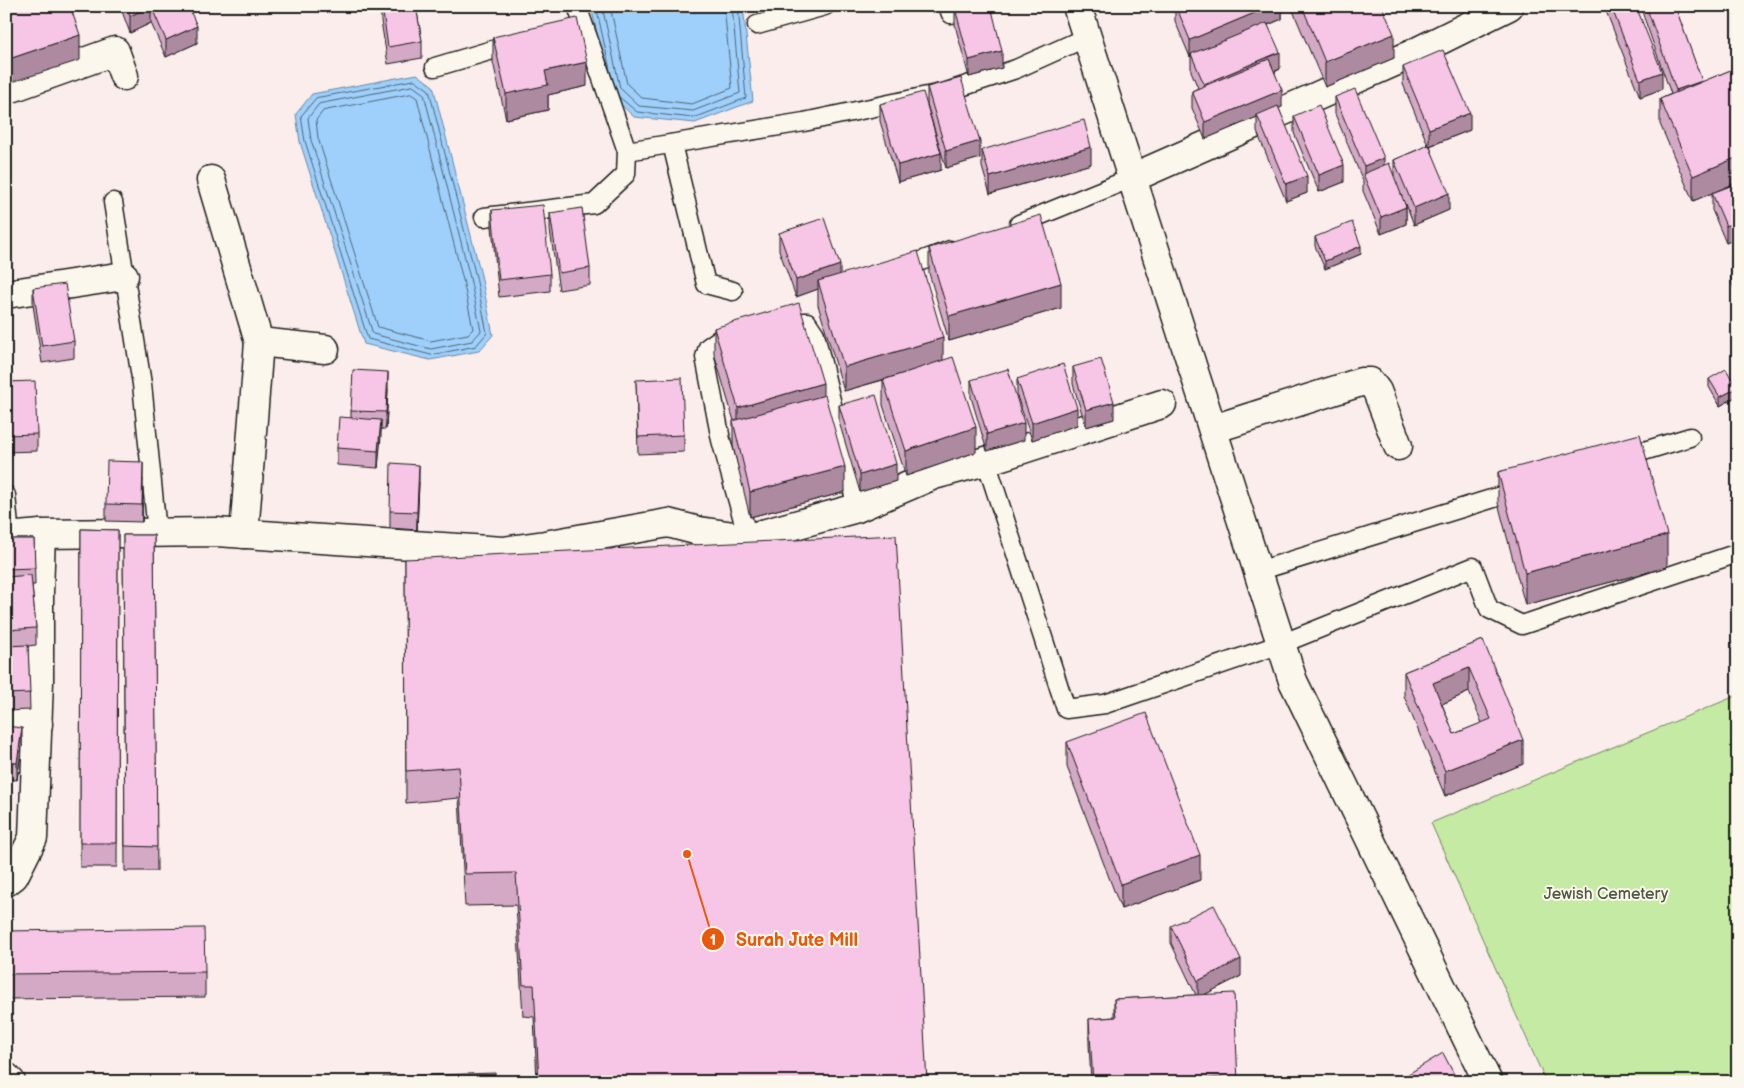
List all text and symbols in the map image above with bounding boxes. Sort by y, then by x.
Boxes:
park label: Jewish Cemetery [1544,885,1669,904]
callout: Surah Jute Mill [701,923,868,956]
text: Surah Jute Mill [736,930,858,951]
text: 1 [710,931,716,950]

